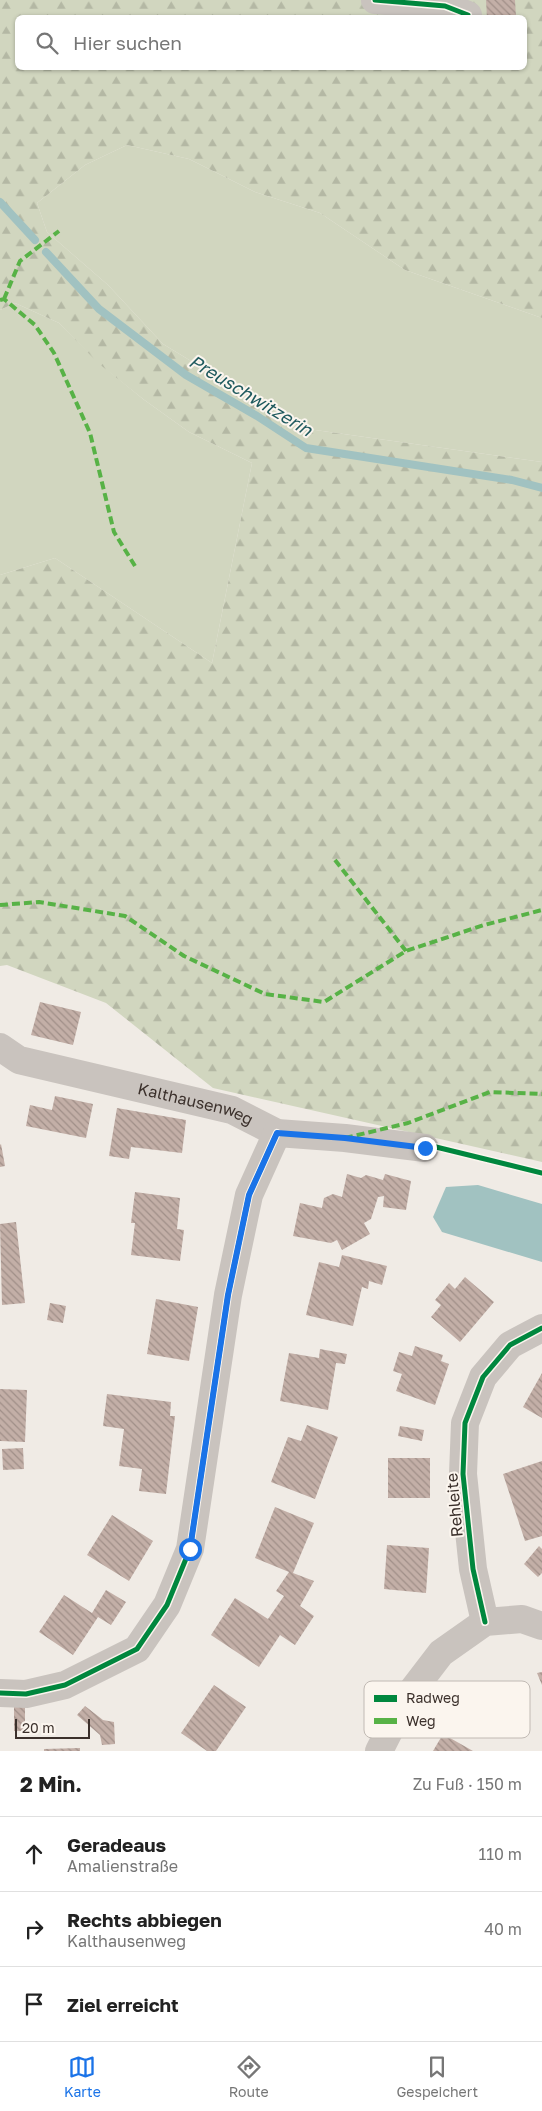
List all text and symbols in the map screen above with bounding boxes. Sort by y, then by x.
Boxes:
search box [15,15,527,70]
icon: search [33,29,61,57]
text: Hier suchen [73,31,182,54]
water label: Preuschwitzerin [185,350,317,441]
street label: Kalthausenweg [136,1078,257,1129]
route end [414,1137,437,1160]
street label: Rehleite [441,1472,467,1538]
route start [179,1538,202,1561]
legend [364,1681,530,1738]
text: Radweg [406,1689,460,1706]
text: Weg [406,1712,436,1729]
scale bar [15,1716,90,1739]
text: 20 m [22,1719,55,1736]
text: 2 Min. [20,1771,82,1797]
text: Zu Fuß · 150 m [413,1774,522,1794]
text: Geradeaus [67,1833,166,1856]
icon: ahead [20,1840,48,1868]
text: 110 m [478,1844,522,1864]
text: Amalienstraße [67,1856,178,1876]
text: Rechts abbiegen [67,1908,222,1931]
icon: right [20,1915,48,1943]
text: 40 m [484,1919,522,1939]
text: Kalthausenweg [67,1931,186,1951]
icon: arrive [20,1990,48,2018]
text: Ziel erreicht [67,1993,179,2016]
tab: Karte [64,2053,101,2100]
tab: Route [229,2053,269,2100]
tab: Gespeichert [396,2053,478,2100]

